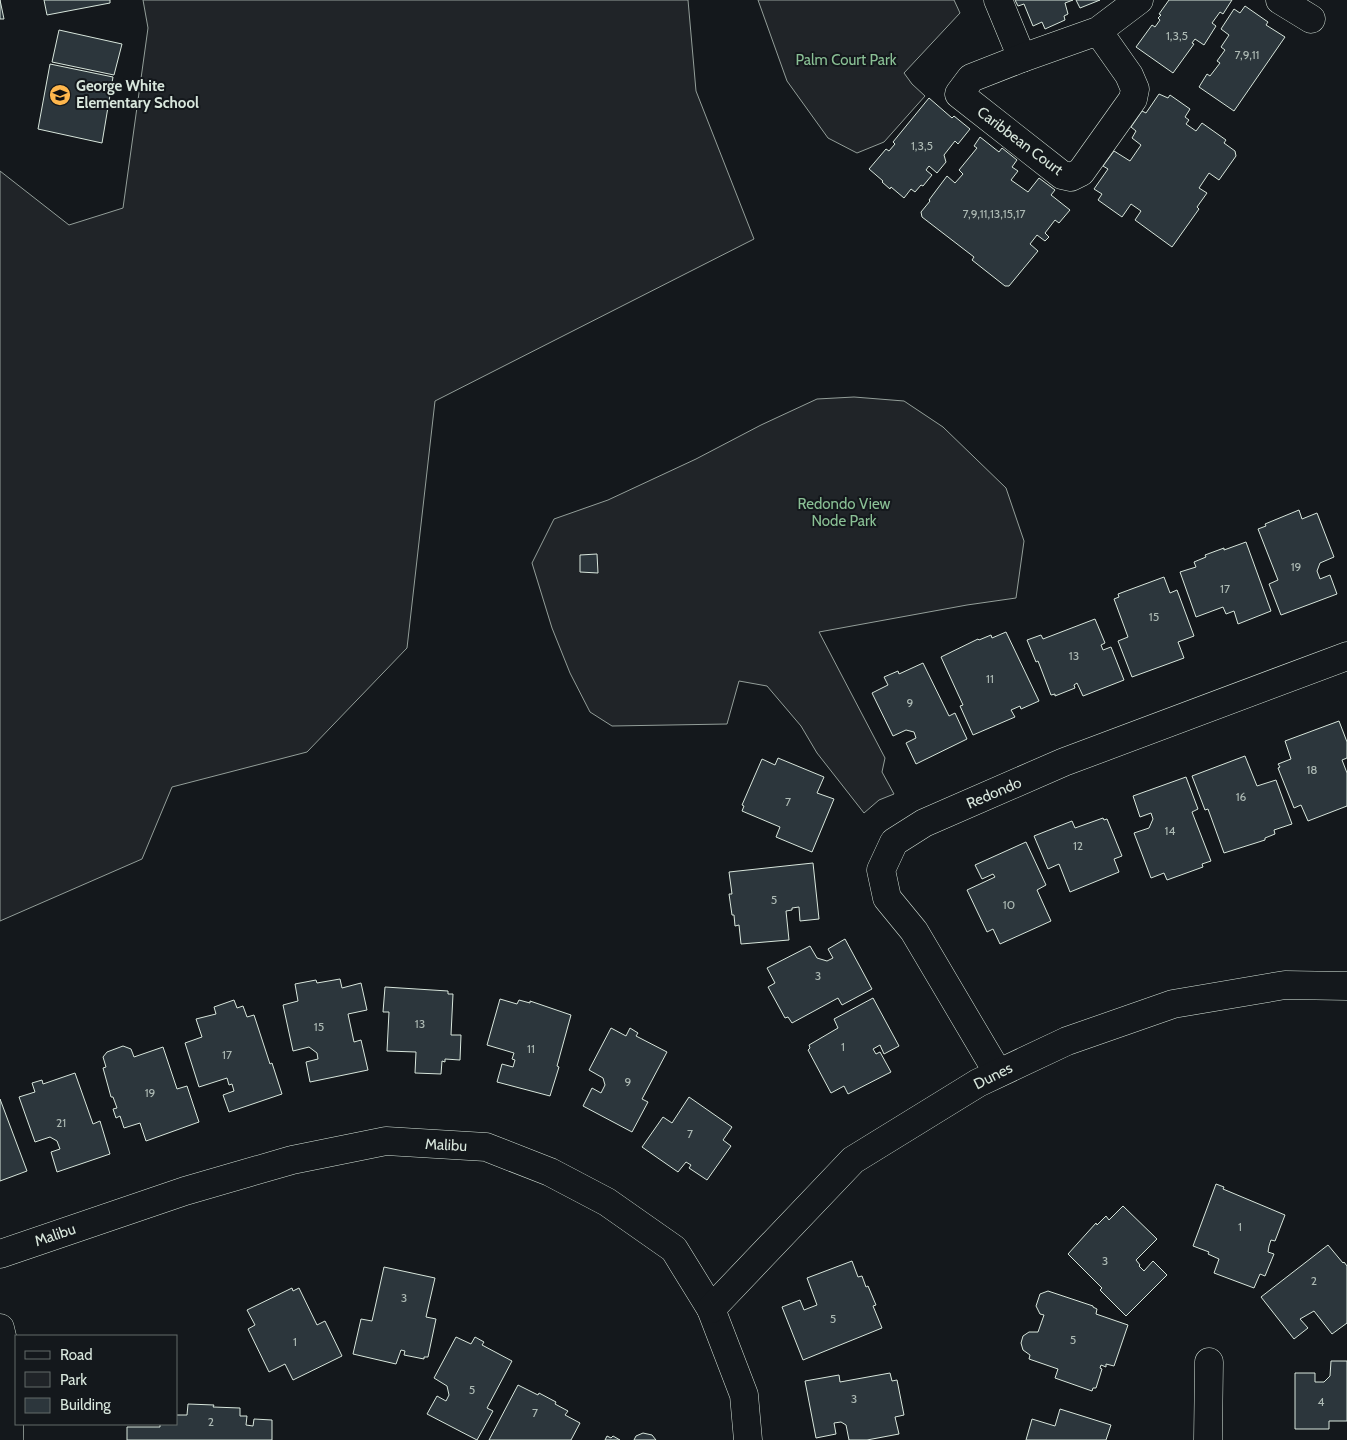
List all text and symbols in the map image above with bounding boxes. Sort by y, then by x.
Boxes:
house number: 1,3,5 [1166,28,1188,43]
house number: 7,9,11 [1235,47,1259,62]
park label: Palm Court Park [796,51,897,69]
place label: George White Elementary School [76,77,199,112]
school or university icon: George White Elementary School [48,83,72,107]
street label: Caribbean Court [974,103,1066,179]
house number: 1,3,5 [911,138,933,153]
house number: 7,9,11,13,15,17 [963,206,1026,221]
park label: Redondo View Node Park [798,495,891,530]
house number: 19 [1291,559,1302,574]
house number: 17 [1220,581,1230,596]
house number: 15 [1149,609,1159,624]
house number: 13 [1069,648,1079,663]
house number: 11 [986,671,994,686]
house number: 9 [907,695,914,710]
house number: 18 [1306,762,1318,777]
street label: Redondo [964,773,1024,813]
house number: 16 [1236,789,1247,804]
house number: 7 [785,794,791,809]
house number: 14 [1165,823,1175,838]
house number: 12 [1073,838,1083,853]
house number: 5 [771,892,777,907]
house number: 10 [1003,897,1015,912]
house number: 3 [815,968,821,983]
house number: 13 [415,1016,425,1031]
house number: 15 [314,1019,324,1034]
house number: 1 [841,1039,845,1054]
house number: 11 [527,1041,535,1056]
house number: 17 [222,1047,232,1062]
street label: Dunes [971,1059,1015,1093]
house number: 9 [625,1074,632,1089]
house number: 19 [145,1085,156,1100]
house number: 21 [56,1115,66,1130]
house number: 7 [687,1126,693,1141]
street label: Malibu [424,1135,468,1155]
house number: 1 [1238,1219,1242,1234]
street label: Malibu [32,1220,78,1250]
house number: 3 [1102,1253,1108,1268]
house number: 2 [1311,1273,1317,1288]
house number: 3 [401,1290,407,1305]
house number: 5 [830,1311,836,1326]
house number: 5 [1070,1332,1076,1347]
house number: 1 [293,1334,297,1349]
legend [15,1335,178,1425]
text: Road [60,1346,93,1364]
text: Park [60,1371,87,1389]
house number: 5 [469,1382,475,1397]
house number: 3 [851,1391,857,1406]
house number: 4 [1318,1394,1325,1409]
text: Building [60,1396,111,1414]
house number: 7 [532,1405,538,1420]
house number: 2 [208,1414,214,1429]

